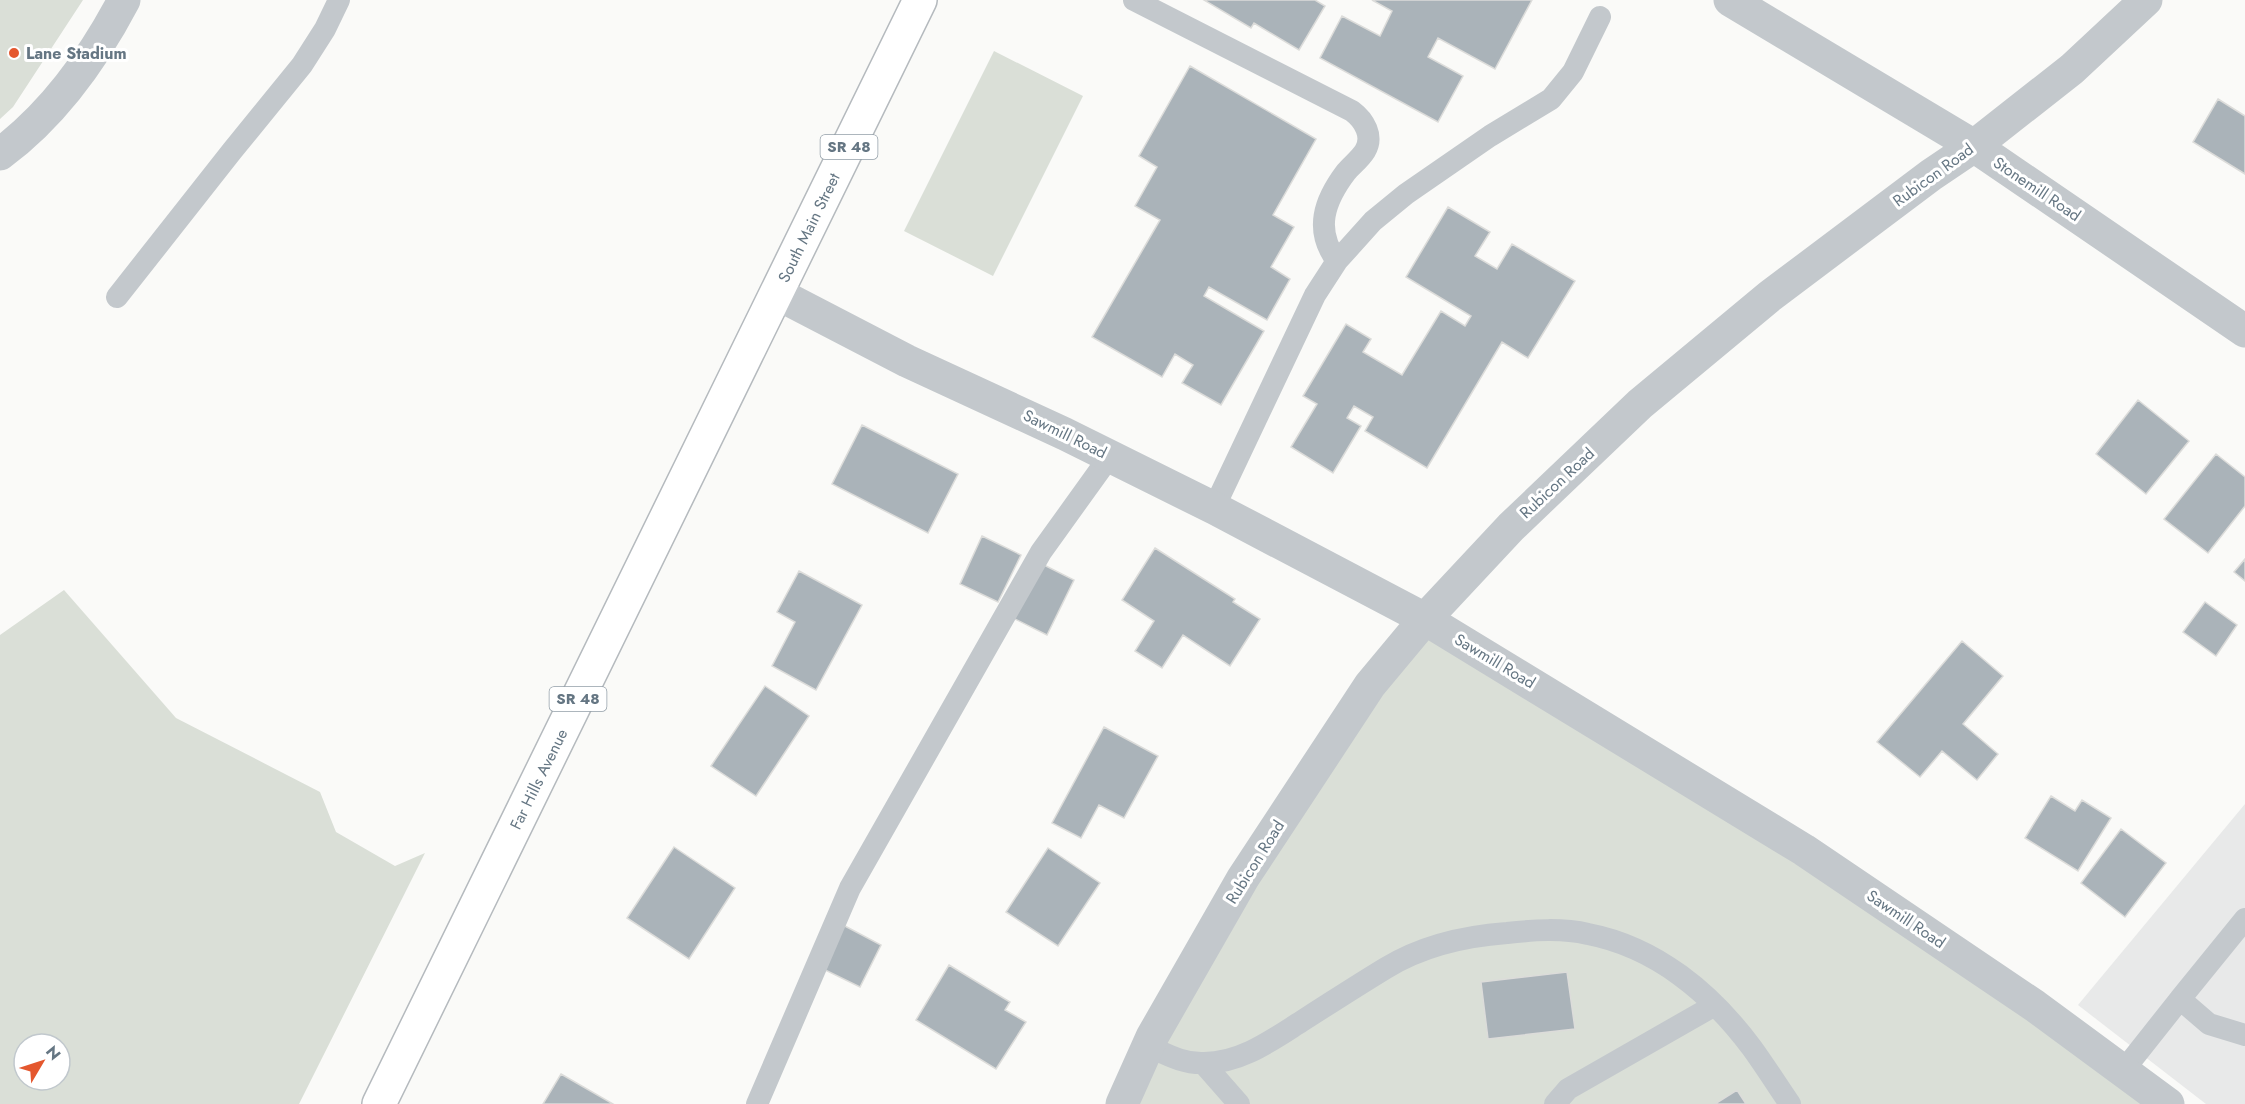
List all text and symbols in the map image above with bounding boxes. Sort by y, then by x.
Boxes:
place label: Lane Stadium [26,42,127,65]
marker: Lane Stadium [7,46,21,60]
road number: SR 48 [820,135,878,159]
street label: Rubicon Road [1888,138,1978,212]
street label: Stonemill Road [1989,151,2085,227]
street label: South Main Street [772,169,845,286]
street label: Sawmill Road [1019,404,1111,464]
street label: Rubicon Road [1515,442,1599,524]
street label: Sawmill Road [1450,628,1540,694]
road number: SR 48 [550,687,606,711]
street label: Far Hills Avenue [504,725,573,833]
street label: Rubicon Road [1220,816,1290,908]
street label: Sawmill Road [1862,884,1950,954]
north arrow [12,1032,72,1092]
text: N [40,1041,66,1065]

